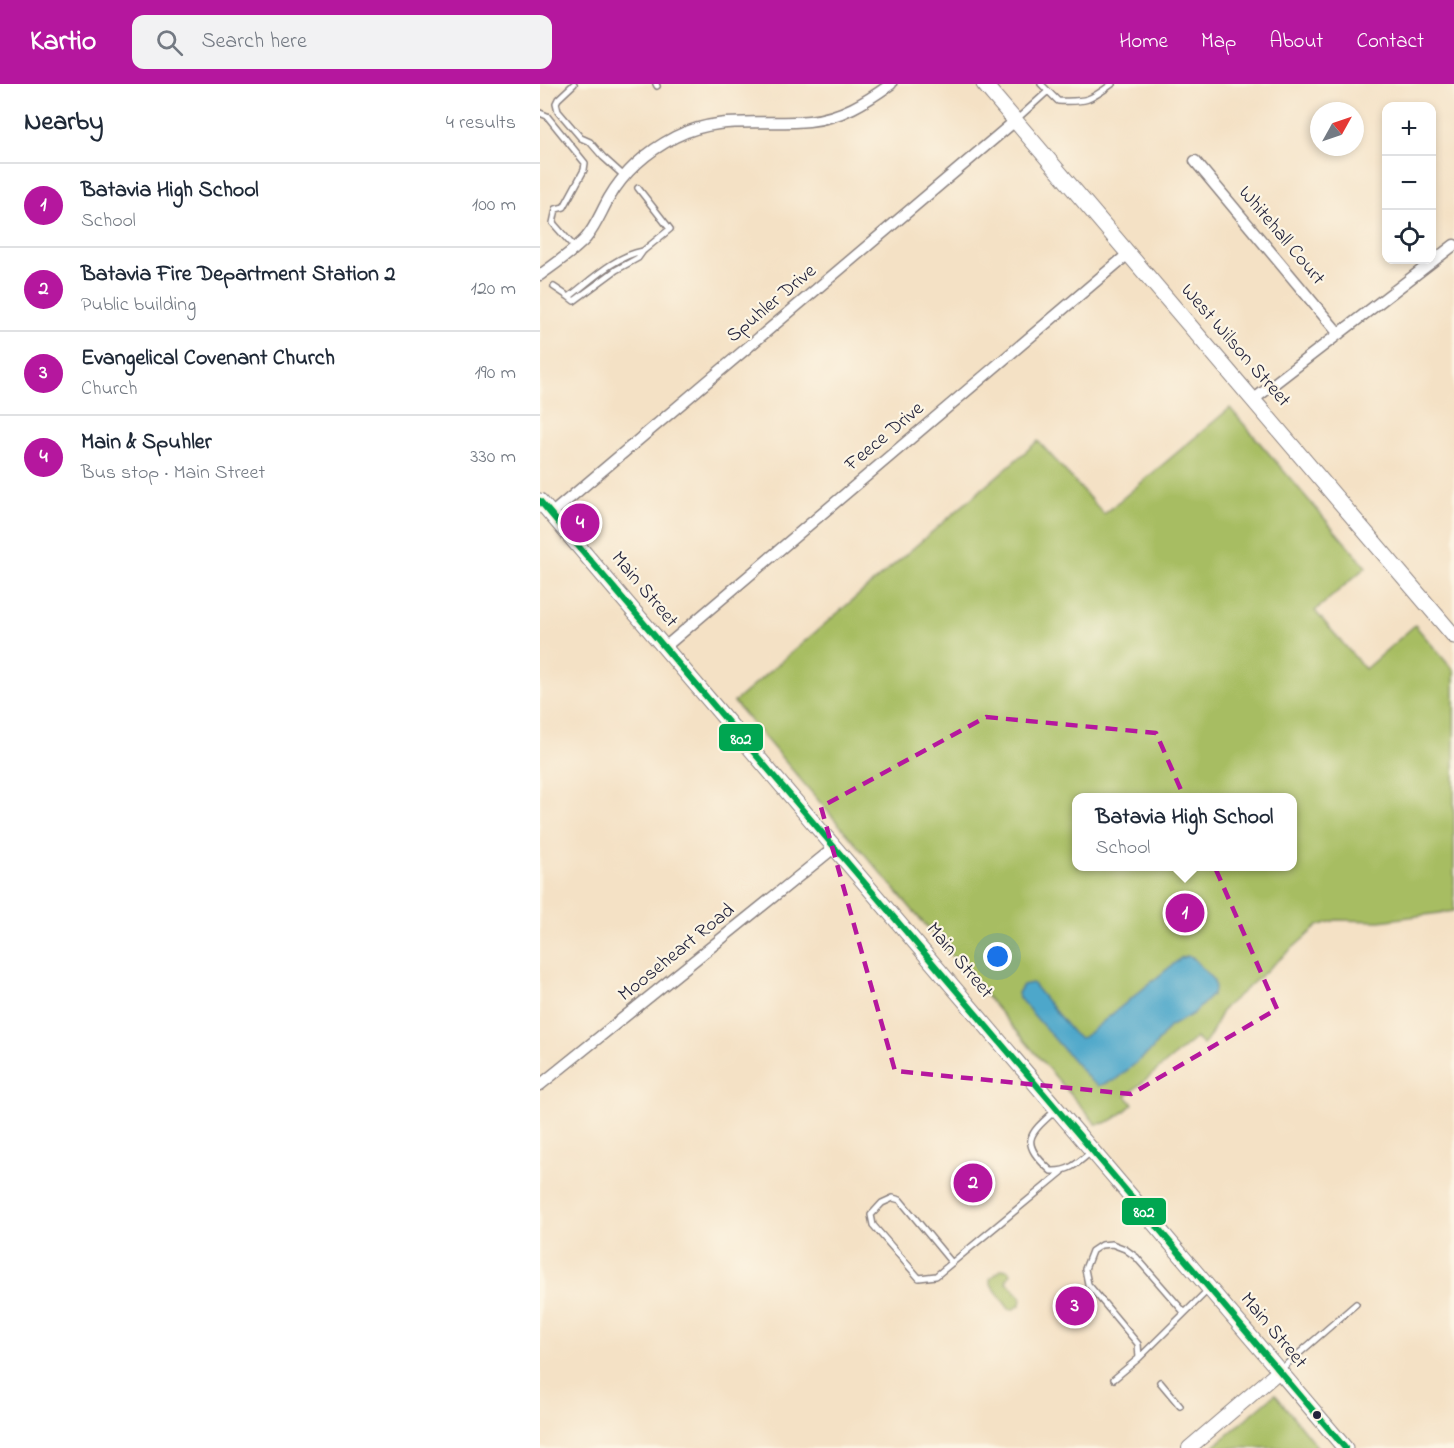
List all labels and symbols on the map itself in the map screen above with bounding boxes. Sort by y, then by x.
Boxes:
north arrow [1310,102,1364,156]
street label: Whitehall Court [1231,180,1331,292]
street label: Spuhler Drive [721,258,823,350]
street label: West Wilson Street [1173,278,1297,414]
street label: Feece Drive [838,395,931,479]
pin: 4 [560,500,600,546]
street label: Main Street [603,546,685,635]
line badge: 802 [718,723,764,752]
text: 802 [730,728,751,752]
pin: 1 [1166,890,1204,936]
street label: Mooseheart Road [612,897,742,1009]
street label: Main Street [918,917,1000,1006]
your location [983,942,1012,971]
pin: 2 [954,1160,992,1206]
line badge: 802 [1121,1197,1167,1226]
text: 802 [1133,1201,1154,1225]
pin: 3 [1056,1284,1094,1328]
street label: Main Street [1232,1287,1314,1376]
unlabelled marker [1311,1409,1323,1421]

